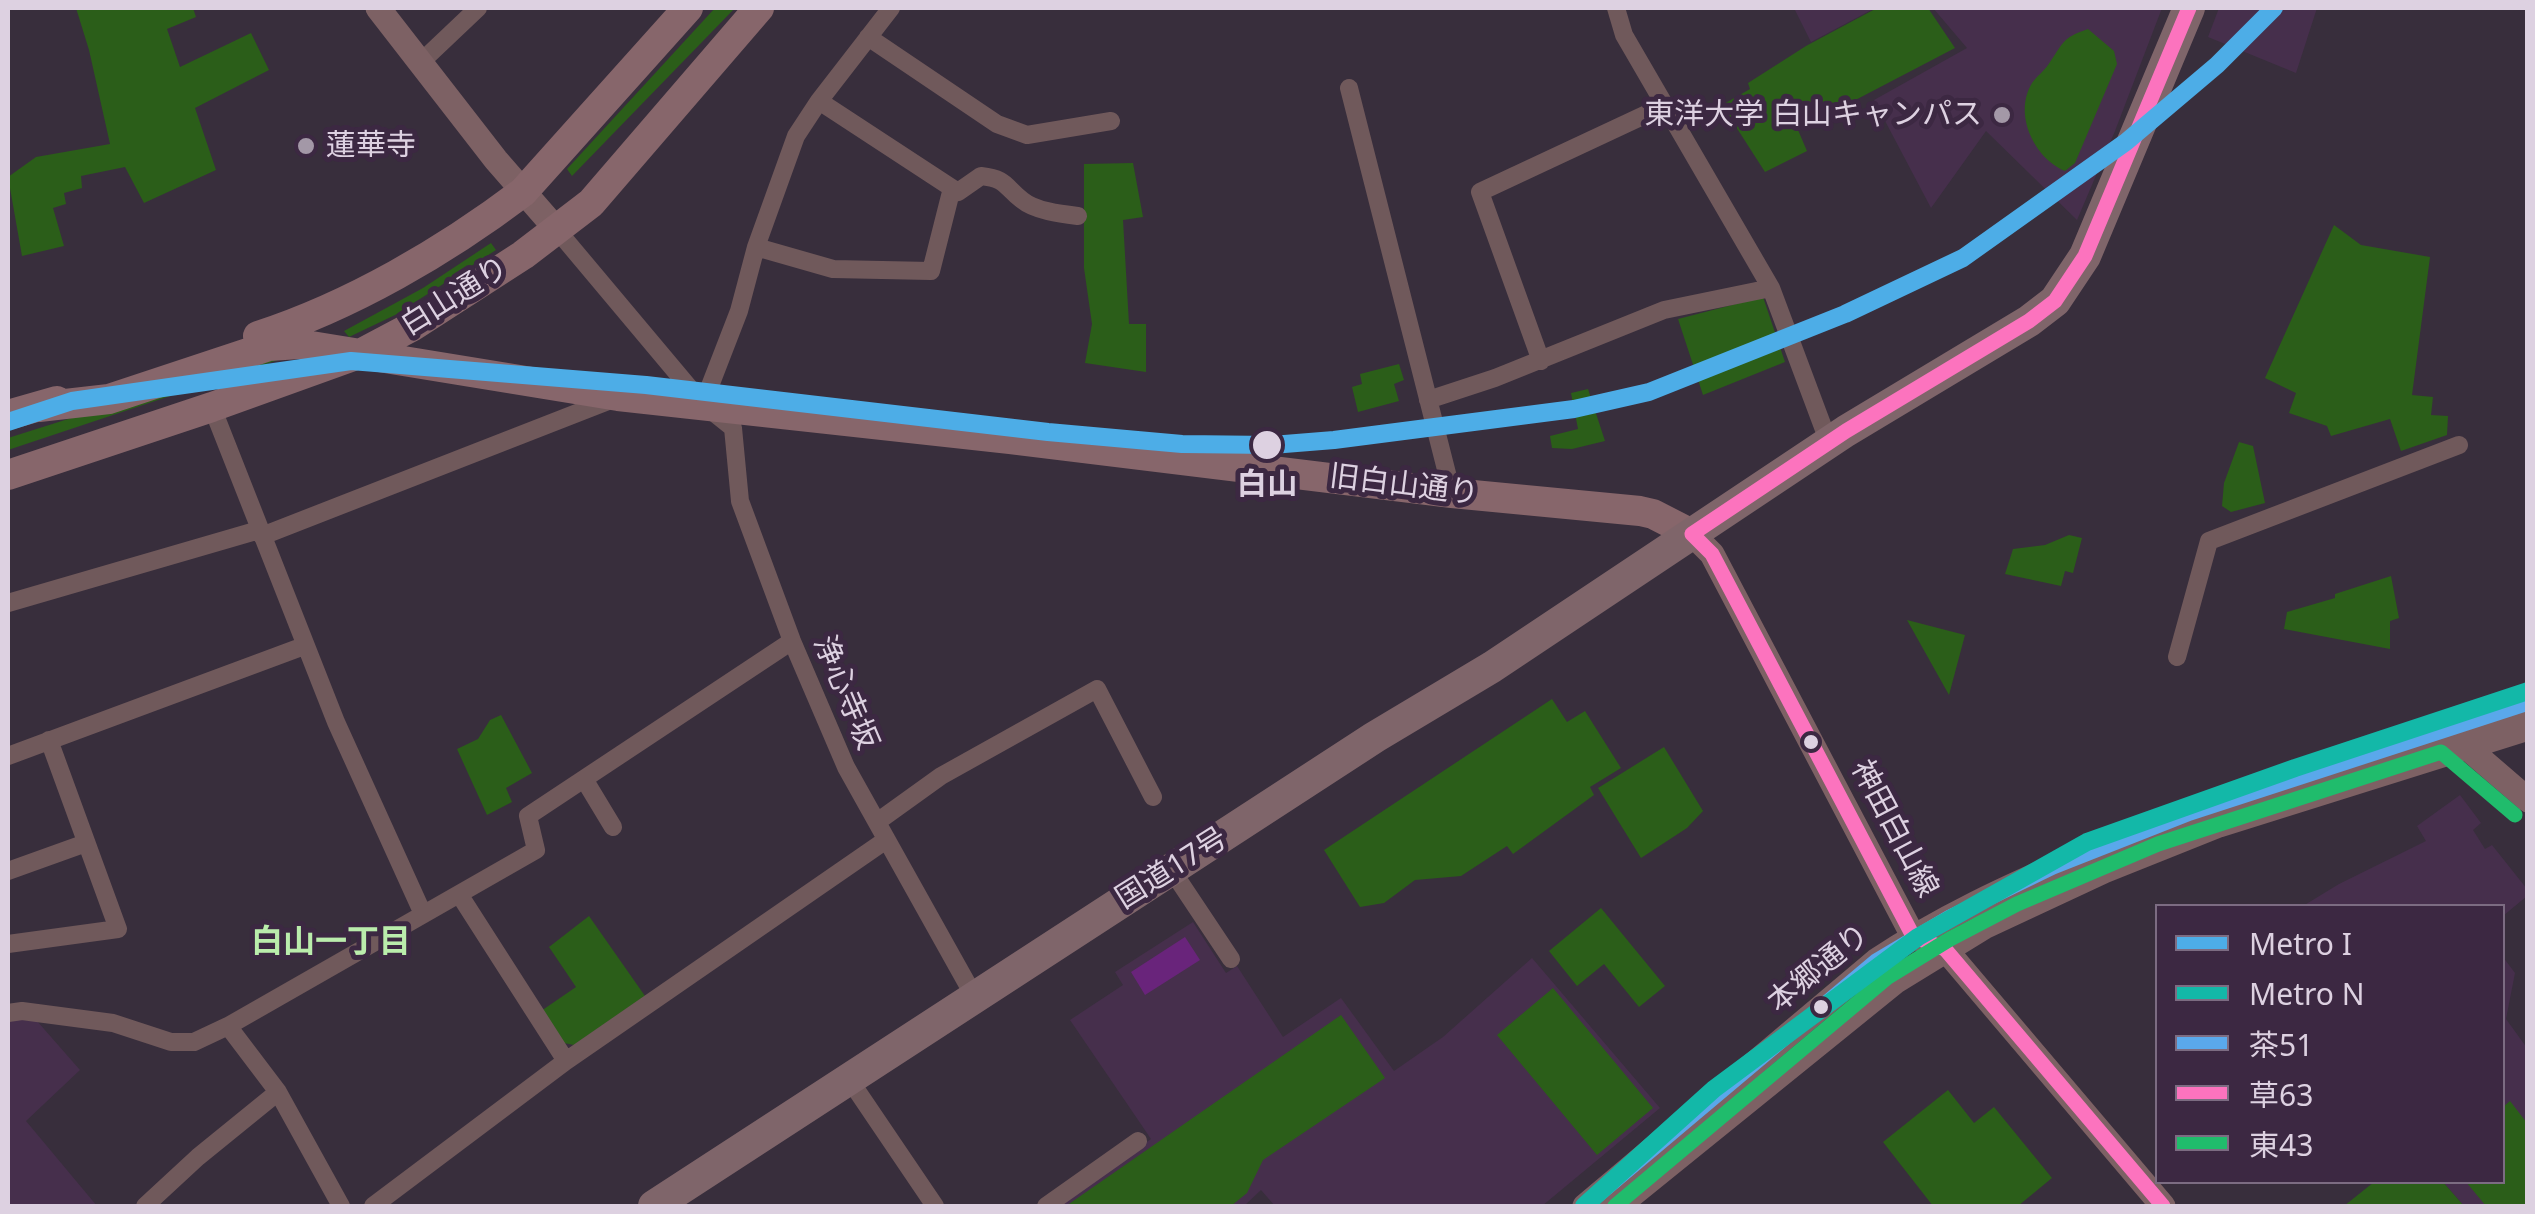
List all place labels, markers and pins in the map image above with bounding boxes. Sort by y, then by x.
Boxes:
place label: 東洋大学 白山キャンパス [1644,97,1982,133]
marker: 東洋大学 白山キャンパス [1991,104,2013,126]
place label: 蓮華寺 [326,128,416,164]
marker: 蓮華寺 [295,135,317,157]
marker: 白山 [1250,428,1284,462]
place label: 白山 [1237,467,1297,503]
unlabelled marker [1801,732,1821,752]
unlabelled marker [1811,997,1831,1017]

